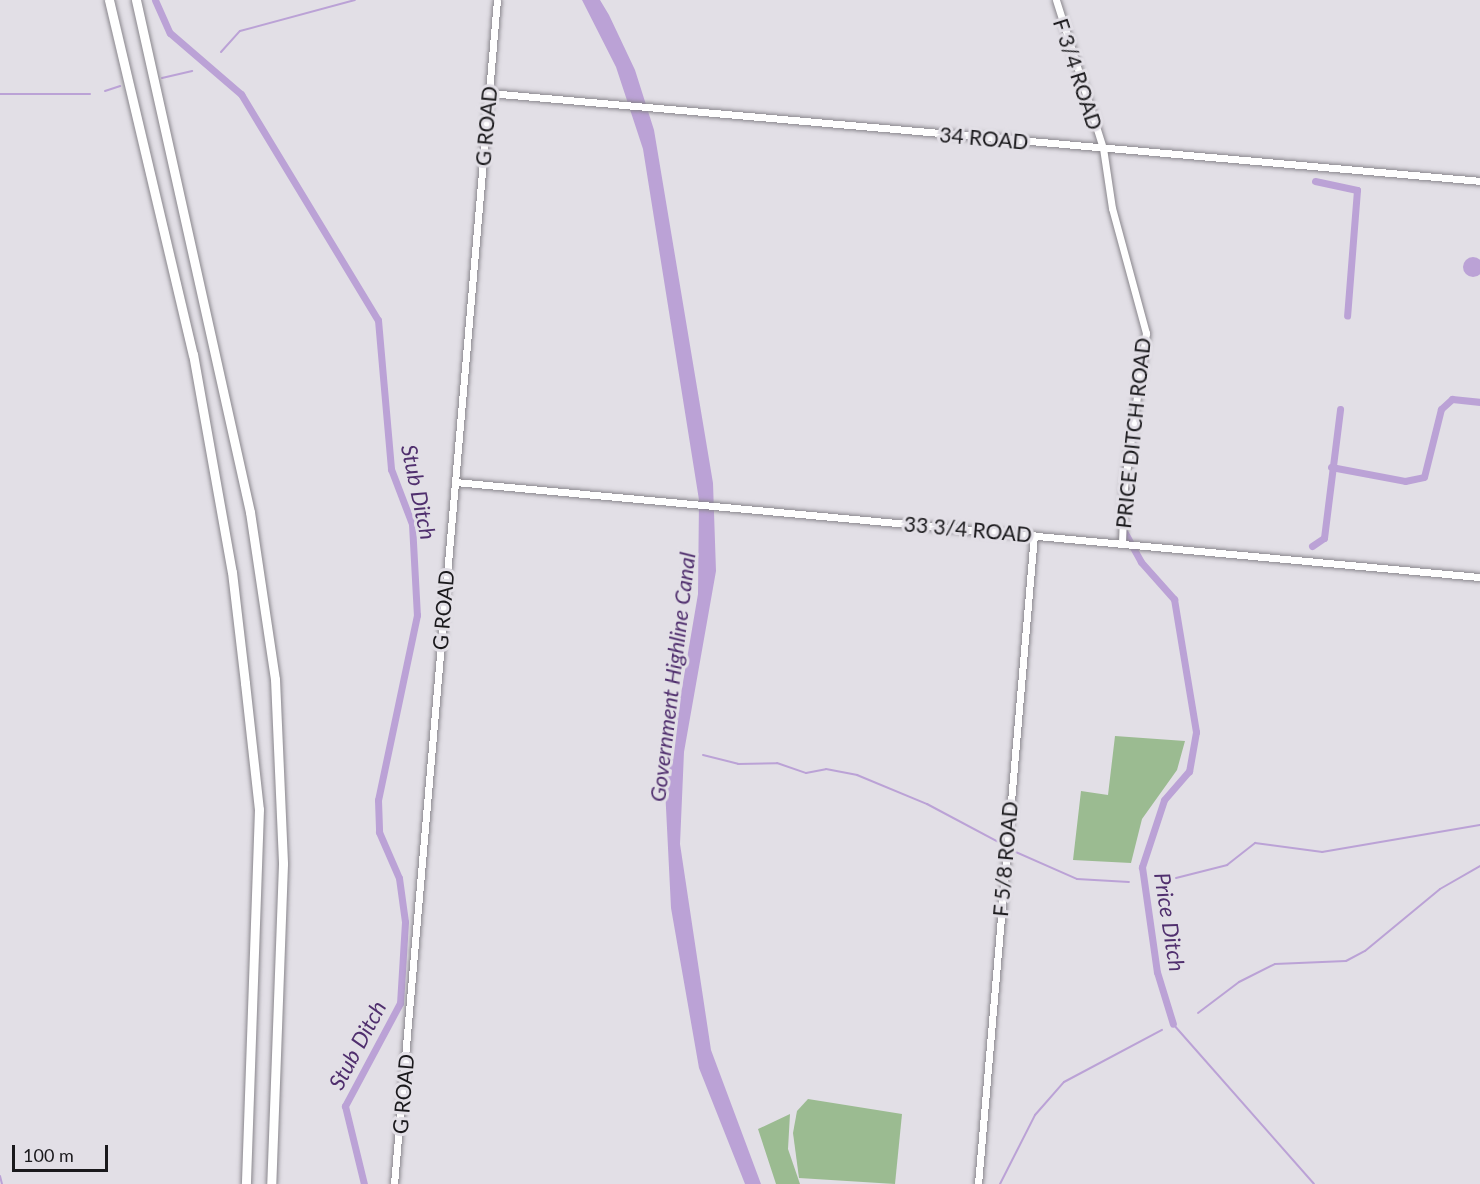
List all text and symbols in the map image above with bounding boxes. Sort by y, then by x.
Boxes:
street label: F 3/4 ROAD [1048,15,1108,133]
street label: G ROAD [470,85,502,167]
street label: 34 ROAD [938,122,1030,154]
street label: PRICE DITCH ROAD [1110,336,1156,530]
water label: Stub Ditch [396,442,442,542]
street label: 33 3/4 ROAD [903,511,1033,547]
water label: Government Highline Canal [644,551,700,803]
street label: G ROAD [427,569,459,651]
street label: F 5/8 ROAD [987,800,1023,918]
water label: Price Ditch [1149,871,1191,973]
water label: Stub Ditch [323,996,391,1094]
street label: G ROAD [387,1053,419,1135]
scale bar [15,1133,111,1171]
text: 100 m [23,1144,74,1166]

